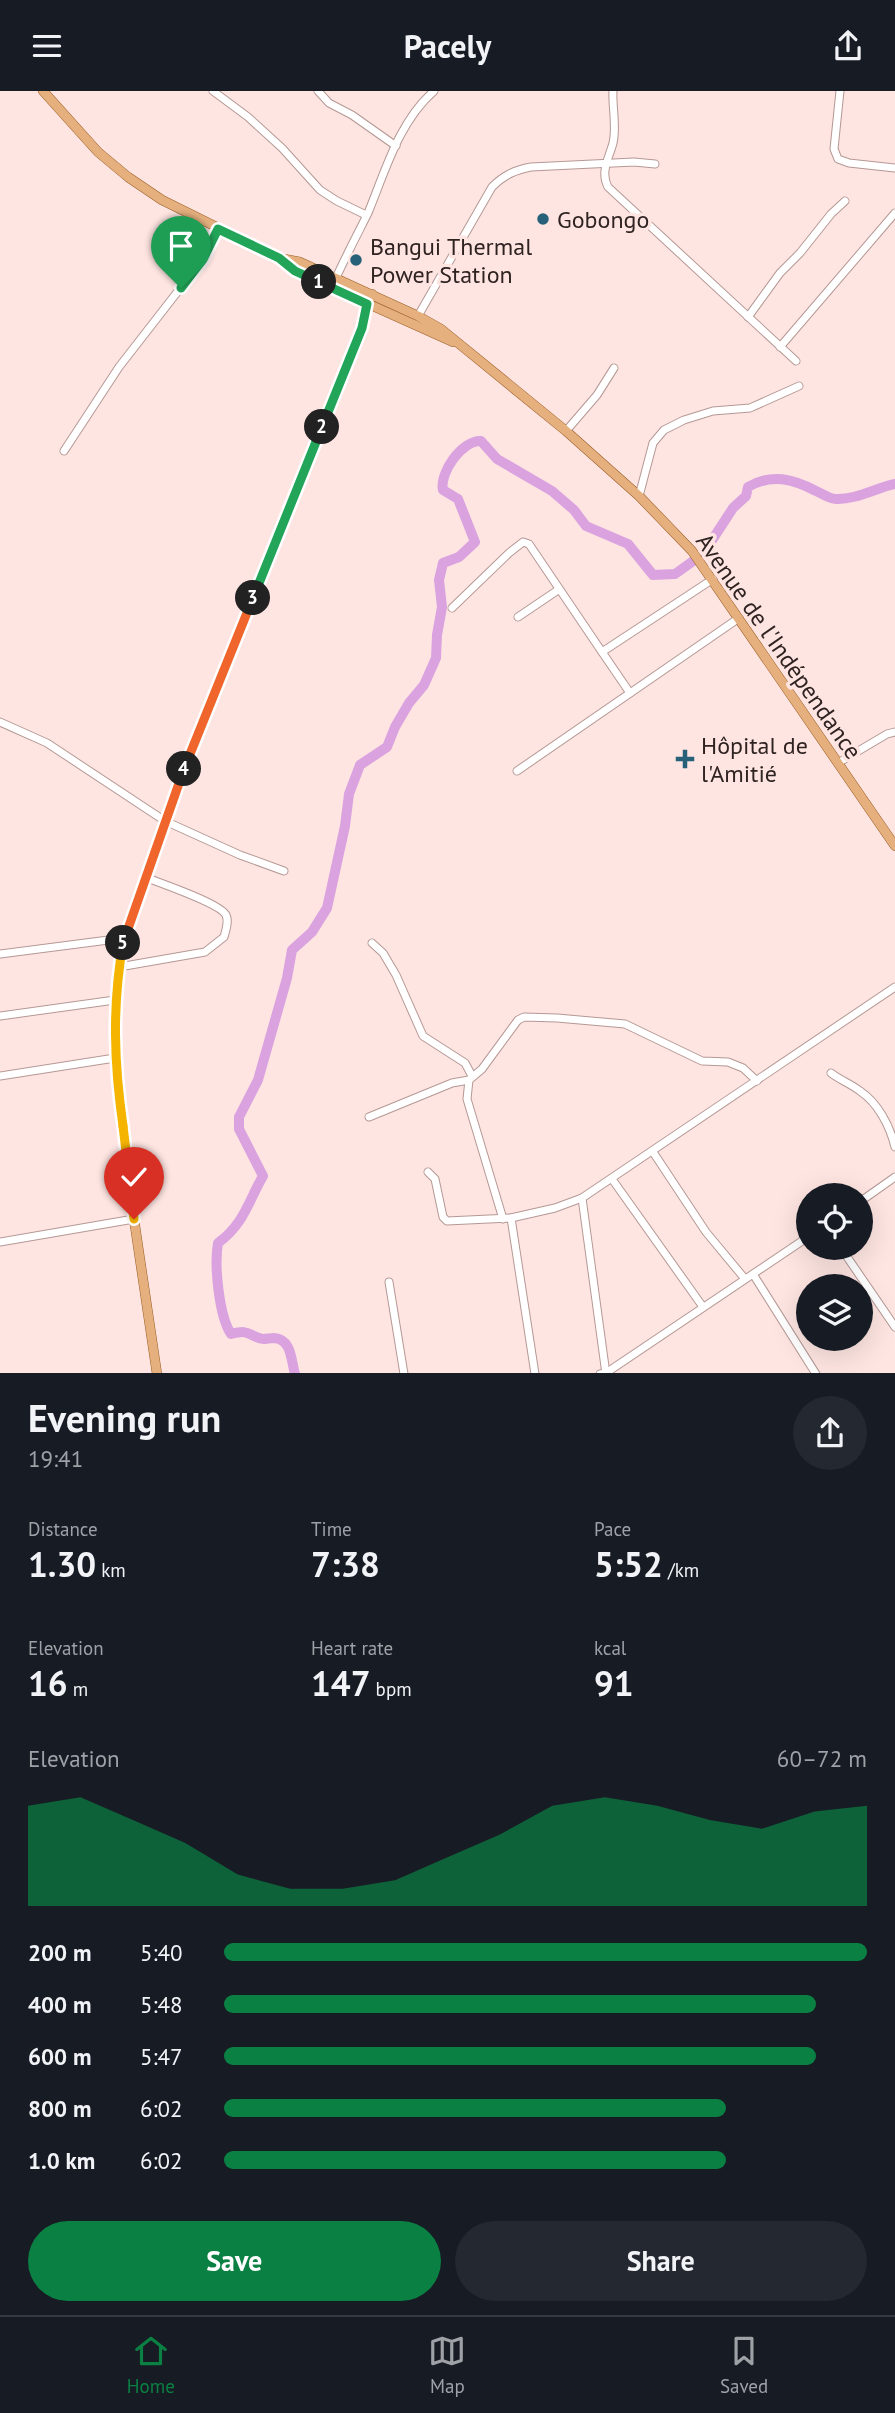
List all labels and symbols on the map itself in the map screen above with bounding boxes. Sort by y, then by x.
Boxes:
place label: Gobongo [557,204,649,235]
marker: Gobongo [535,211,551,227]
pin [151,216,211,288]
place label: Bangui Thermal Power Station [370,231,532,290]
marker: Bangui Thermal Power Station [348,252,364,268]
pin: 1 [302,265,336,299]
pin: 2 [304,409,340,445]
street label: Avenue de l'Indépendance [689,527,869,765]
pin: 3 [236,581,270,615]
place label: Hôpital de l'Amitié [701,730,808,789]
marker: Hôpital de l'Amitié [675,749,695,769]
pin: 4 [166,751,202,787]
pin: 5 [106,925,140,961]
pin [104,1147,164,1219]

